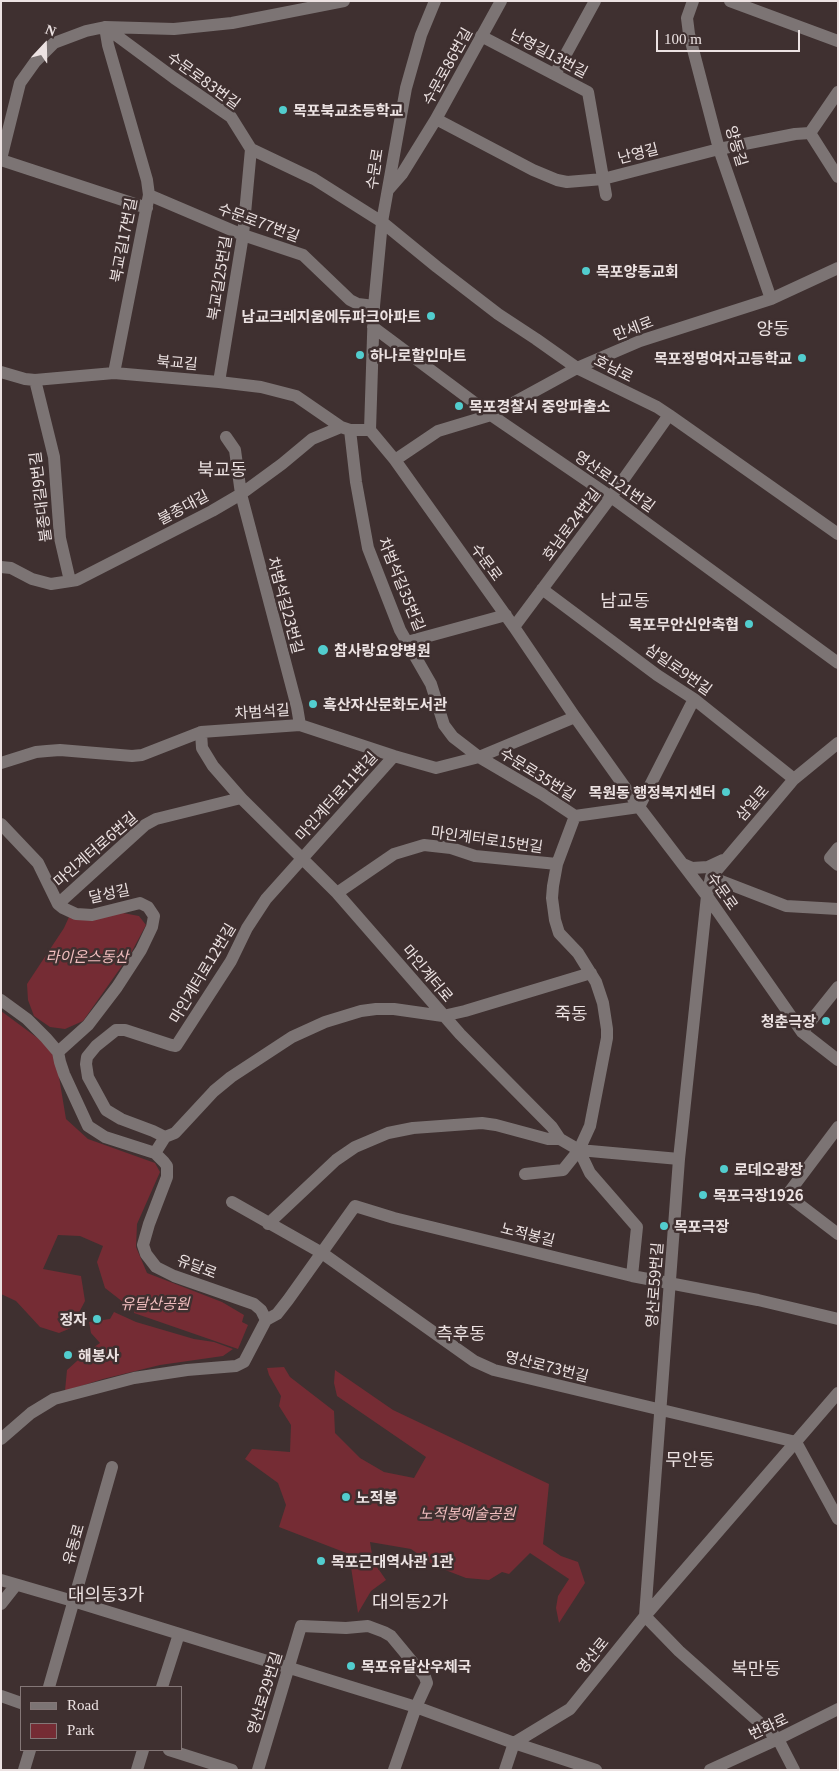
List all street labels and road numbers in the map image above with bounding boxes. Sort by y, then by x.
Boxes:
street label: 수문로86번길 [418,24,476,108]
street label: 난영길13번길 [507,25,591,81]
street label: 수문로83번길 [164,48,244,112]
street label: 양동길 [722,124,752,168]
street label: 난영길 [616,139,660,167]
street label: 수문로 [362,147,386,191]
street label: 북교길17번길 [106,196,140,284]
street label: 수문로77번길 [216,199,302,245]
street label: 북교길25번길 [203,234,235,322]
street label: 만세로 [610,312,656,344]
street label: 북교길 [156,351,198,373]
street label: 호남로 [591,351,637,385]
street label: 영산로121번길 [571,447,659,515]
street label: 불종대길9번길 [26,451,54,543]
street label: 호남로24번길 [538,484,604,564]
street label: 불종대길 [154,486,212,528]
street label: 차범석길35번길 [375,535,429,633]
street label: 수문로 [468,540,506,584]
street label: 차범석길23번길 [264,555,308,655]
street label: 삼일로9번길 [642,639,716,699]
street label: 차범석길 [234,700,290,722]
street label: 수문로35번길 [497,744,579,804]
street label: 마인계터로11번길 [291,748,381,844]
street label: 삼일로 [732,781,772,825]
street label: 마인계터로6번길 [50,808,140,890]
street label: 마인계터로15번길 [430,822,544,856]
street label: 수문로 [704,869,742,913]
street label: 달성길 [87,880,131,906]
street label: 마인계터로12번길 [165,920,239,1026]
street label: 마인계터로 [399,941,457,1005]
street label: 노적봉길 [499,1219,557,1249]
street label: 영산로59번길 [642,1242,666,1328]
street label: 유달로 [174,1250,220,1282]
street label: 영산로73번길 [503,1347,591,1385]
street label: 유동로 [59,1522,87,1566]
street label: 영산로 [572,1633,612,1677]
street label: 영산로29번길 [243,1649,285,1737]
street label: 번화로 [745,1709,791,1743]

